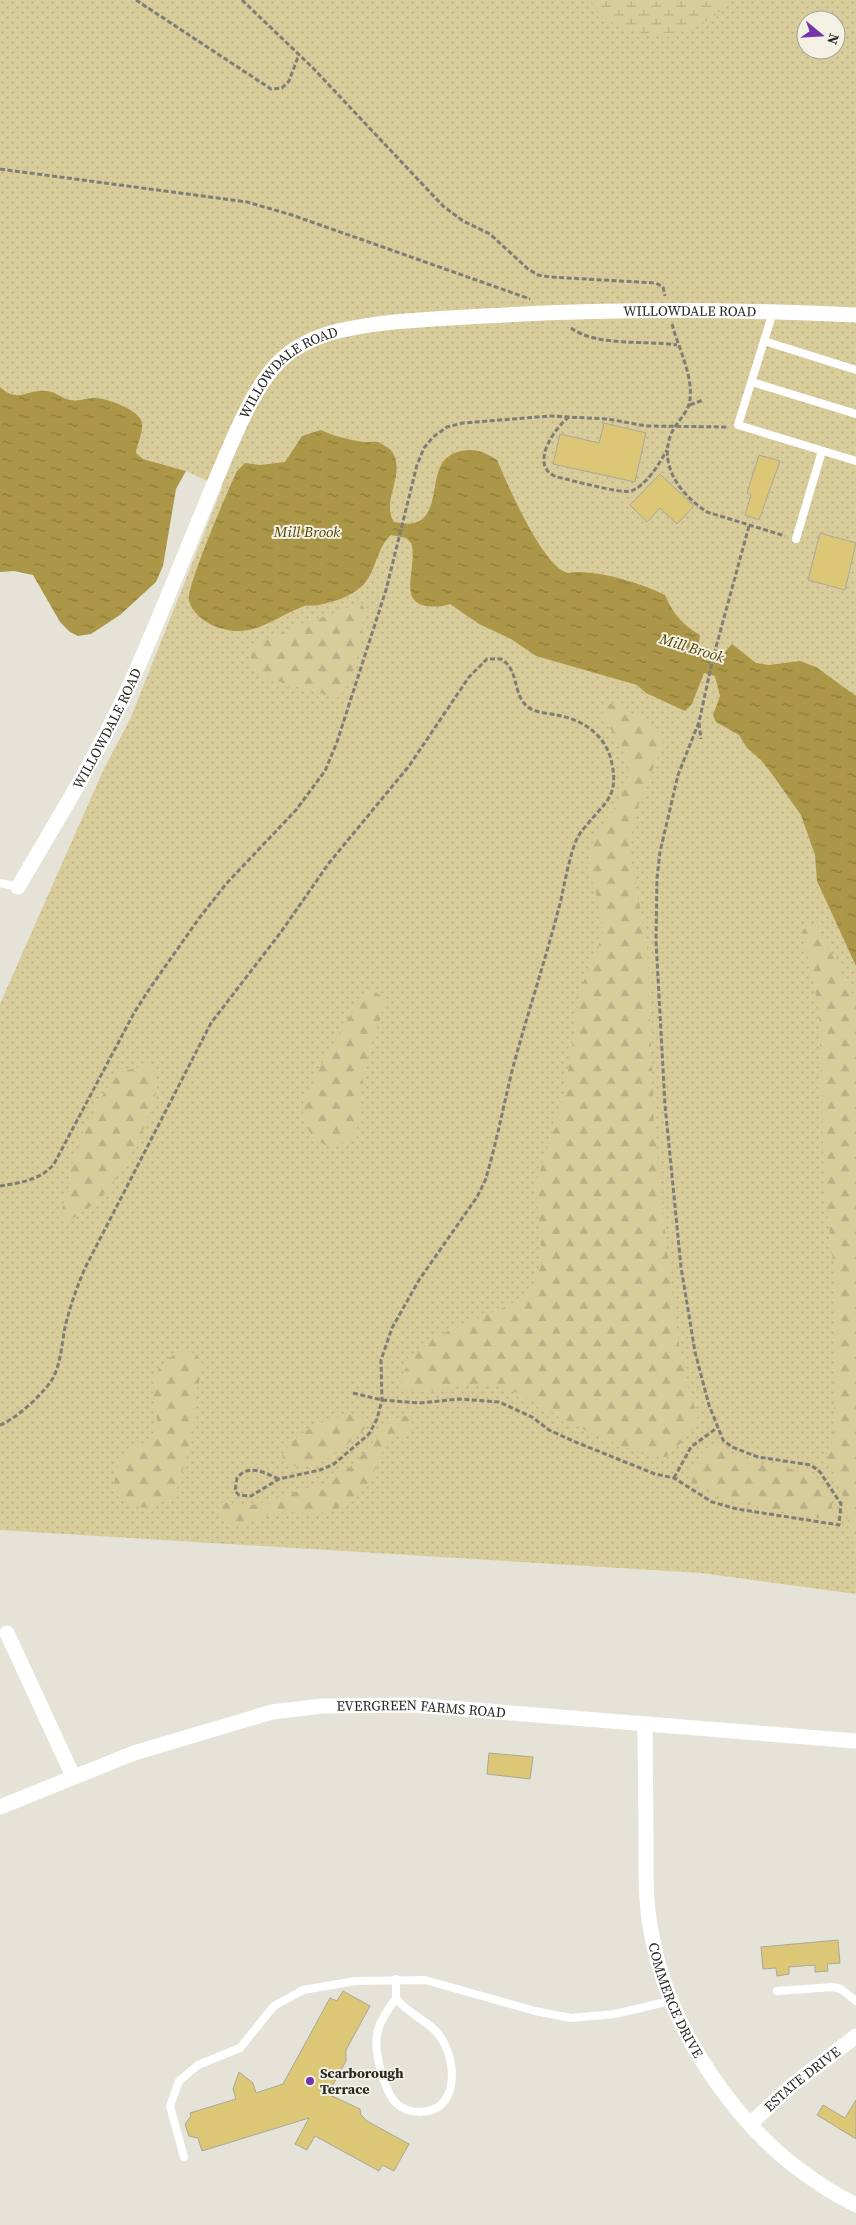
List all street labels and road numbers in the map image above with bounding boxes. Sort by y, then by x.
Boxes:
street label: WILLOWDALE ROAD [623,301,756,321]
street label: WILLOWDALE ROAD [234,321,340,422]
street label: WILLOWDALE ROAD [68,665,146,792]
street label: EVERGREEN FARMS ROAD [336,1695,507,1723]
street label: COMMERCE DRIVE [644,1941,708,2062]
street label: ESTATE DRIVE [760,2042,844,2116]

